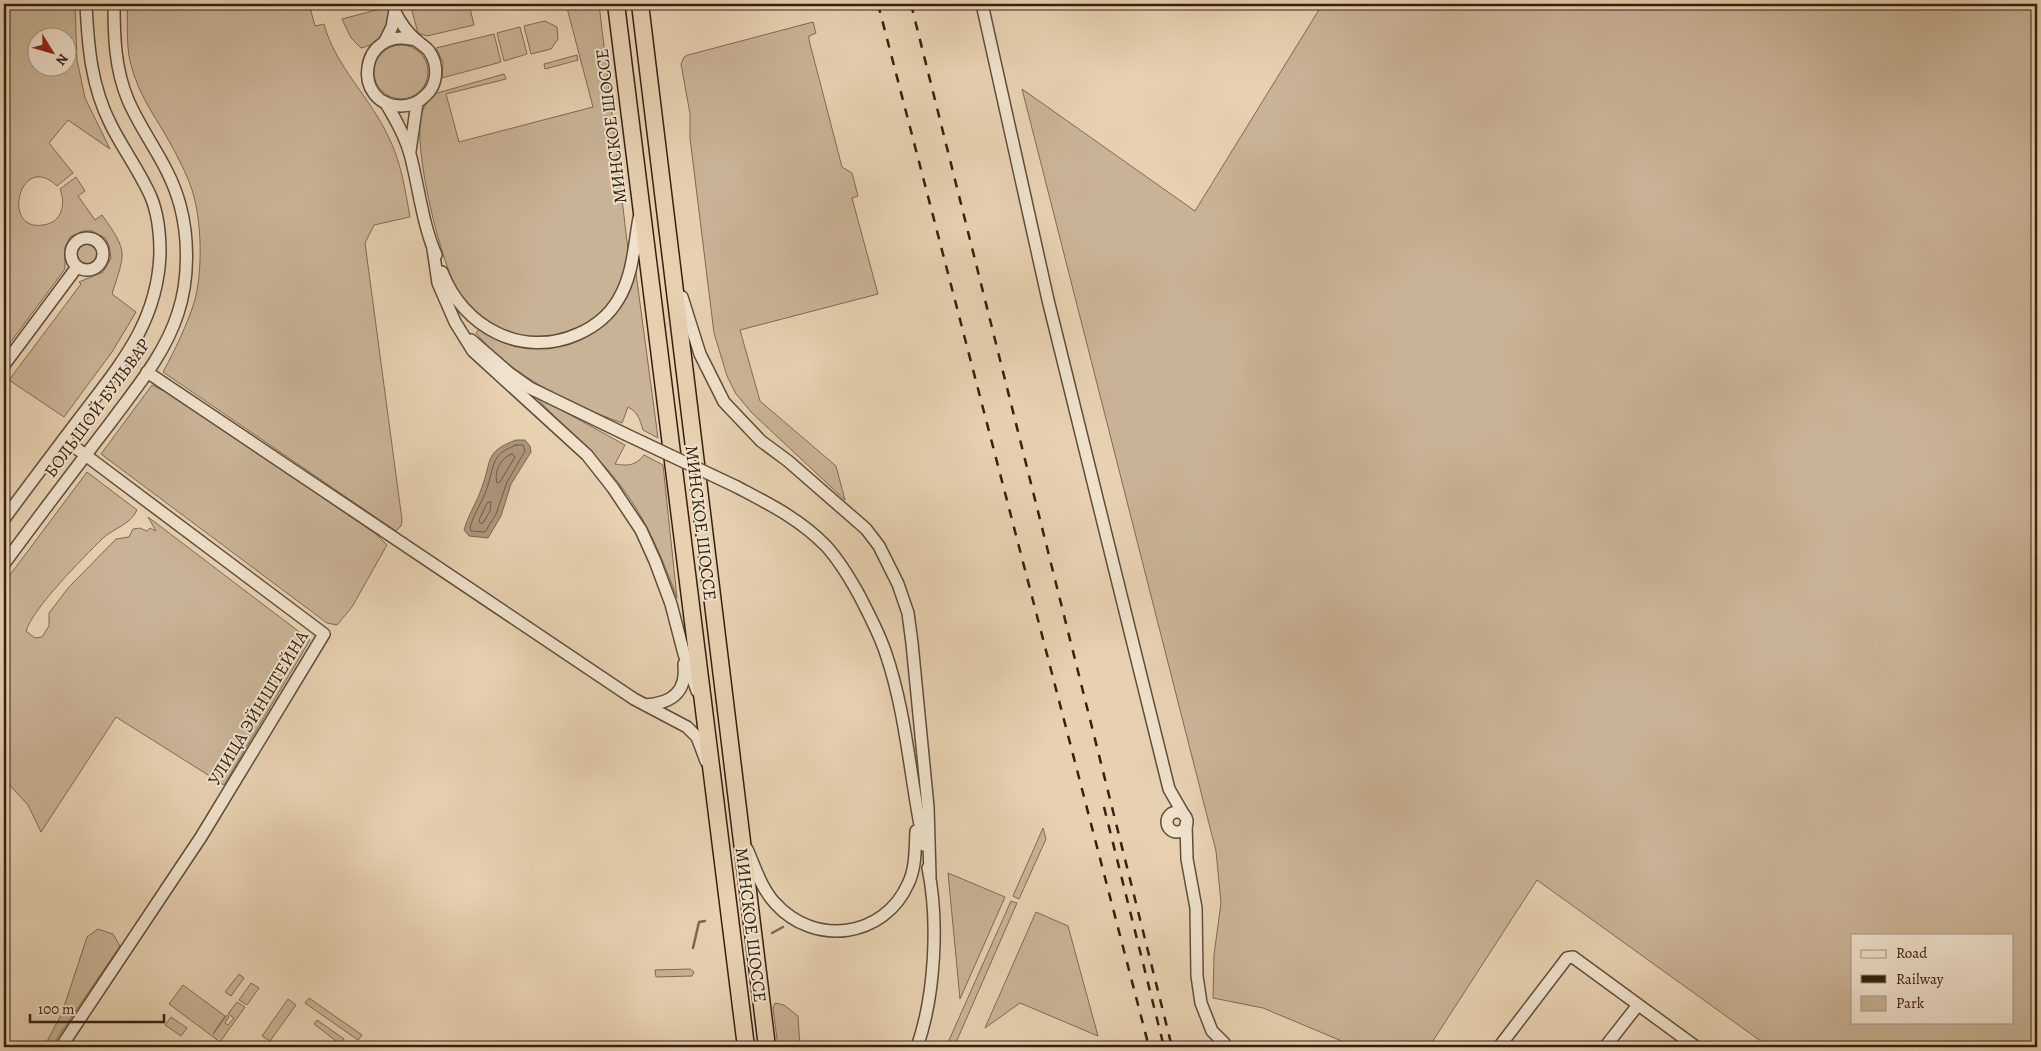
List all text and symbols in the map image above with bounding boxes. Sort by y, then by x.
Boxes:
north arrow [28,28,78,78]
street label: МИНСКОЕ ШОССЕ [590,47,632,205]
text: N [51,50,73,69]
street label: БОЛЬШОЙ БУЛЬВАР [38,334,156,482]
street label: МИНСКОЕ ШОССЕ [680,444,722,602]
street label: УЛИЦА ЭЙНШТЕЙНА [202,626,314,790]
street label: МИНСКОЕ ШОССЕ [730,846,772,1004]
legend [1851,934,2014,1024]
text: Road [1896,943,1928,963]
text: Railway [1896,969,1944,989]
scale bar [30,991,164,1023]
text: Park [1896,993,1925,1013]
text: 100 m [38,999,75,1019]

